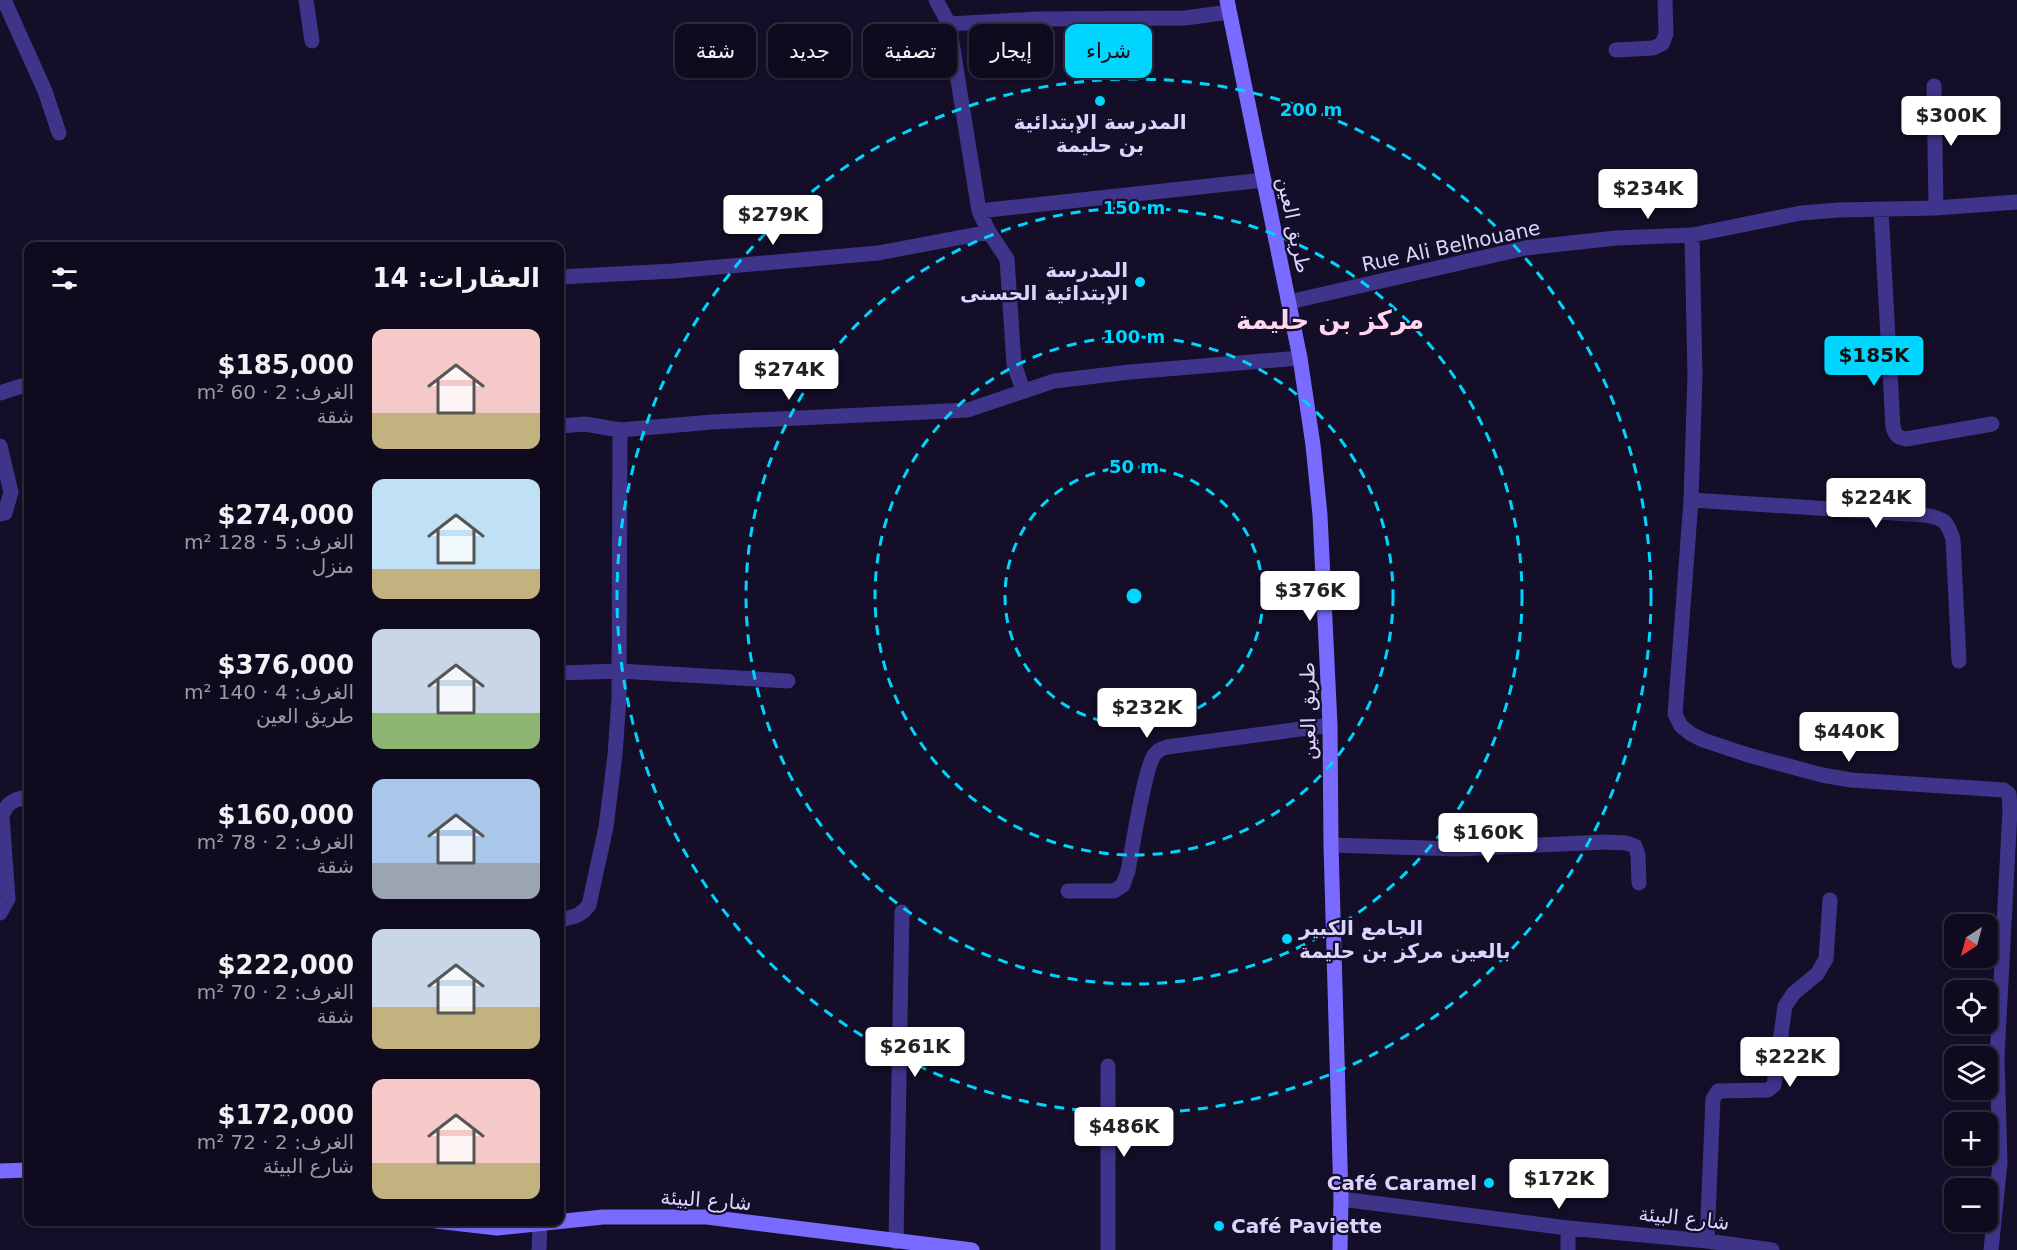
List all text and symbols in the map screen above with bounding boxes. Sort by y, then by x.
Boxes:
chip: شقة [675,24,756,78]
chip: جديد [768,24,851,78]
chip: تصفية [863,24,957,78]
chip: إيجار [969,24,1053,78]
chip: شراء [1065,24,1152,78]
marker: المدرسة الإبتدائية بن حليمة [1093,94,1107,108]
pin: $300K [1909,96,1993,147]
text: 200 m [1280,99,1342,120]
text: $300K [1915,103,1987,127]
place label: المدرسة الإبتدائية بن حليمة [1013,110,1187,157]
pin: $234K [1606,169,1690,220]
street label: طريق العين [1272,175,1316,275]
text: $234K [1612,176,1684,200]
pin: $279K [731,195,815,246]
text: 150 m [1103,197,1165,218]
text: $279K [737,202,809,226]
street label: Rue Ali Belhouane [1360,215,1542,277]
place label: المدرسة الإبتدائية الحسنى [960,258,1128,305]
icon: filters [48,262,81,295]
text: العقارات: 14 [373,263,540,293]
marker: المدرسة الإبتدائية الحسنى [1133,275,1147,289]
district label: مركز بن حليمة [1236,305,1424,336]
text: 100 m [1103,326,1165,347]
pin: $185K [1832,336,1916,387]
text: $185K [1838,343,1910,367]
text: $185,000 [217,350,354,380]
pin: $274K [747,350,831,401]
icon: home [420,353,492,425]
text: $274K [753,357,825,381]
text: الغرف: 2 · 60 m² [197,380,354,404]
text: شقة [316,404,354,428]
text: 50 m [1109,456,1159,477]
pin: $224K [1834,478,1918,529]
text: $224K [1840,485,1912,509]
text: $274,000 [217,500,354,530]
icon: home [420,503,492,575]
text: الغرف: 5 · 128 m² [184,530,354,554]
text: منزل [312,554,354,578]
pin: $376K [1268,571,1352,622]
text: $376K [1274,578,1346,602]
centre of rings [1124,586,1144,606]
text: $376,000 [217,650,354,680]
icon: home [420,653,492,725]
street label: طريق العين [1295,662,1321,760]
text: الغرف: 4 · 140 m² [184,680,354,704]
pin: $232K [1105,688,1189,739]
text: $232K [1111,695,1183,719]
text: طريق العين [256,704,354,728]
pin: $440K [1807,712,1891,763]
text: $440K [1813,719,1885,743]
text: $160,000 [217,800,354,830]
icon: home [420,803,492,875]
pin: $160K [1446,813,1530,864]
text: $160K [1452,820,1524,844]
text: الغرف: 2 · 78 m² [197,830,354,854]
text: شقة [316,854,354,878]
north arrow [1944,914,1998,968]
map controls [1944,914,1998,1232]
place label: الجامع الكبير بالعين مركز بن حليمة [1298,916,1511,963]
marker: الجامع الكبير بالعين مركز بن حليمة [1280,932,1294,946]
text: $222,000 [217,950,354,980]
icon: home [420,953,492,1025]
text: الغرف: 2 · 70 m² [197,980,354,1004]
button: locate [1944,980,1998,1034]
text: شقة [316,1004,354,1028]
pin: $261K [873,1027,957,1078]
text: $261K [879,1034,951,1058]
pin: $222K [1748,1037,1832,1088]
text: $222K [1754,1044,1826,1068]
button: layers [1944,1046,1998,1100]
text: $172,000 [217,1100,354,1130]
icon: home [420,1103,492,1175]
pin: $486K [1082,1107,1166,1158]
button: + [1944,1112,1998,1166]
text: $486K [1088,1114,1160,1138]
text: الغرف: 2 · 72 m² [197,1130,354,1154]
text: شارع البيئة [263,1154,354,1178]
pin: $172K [1517,1159,1601,1210]
text: $172K [1523,1166,1595,1190]
place label: Café Caramel [1327,1171,1477,1195]
marker: Café Caramel [1482,1176,1496,1190]
button: − [1944,1178,1998,1232]
street label: شارع البيئة [660,1185,752,1215]
street label: شارع البيئة [1637,1201,1731,1235]
place label: Café Paviette [1231,1214,1382,1238]
marker: Café Paviette [1212,1219,1226,1233]

